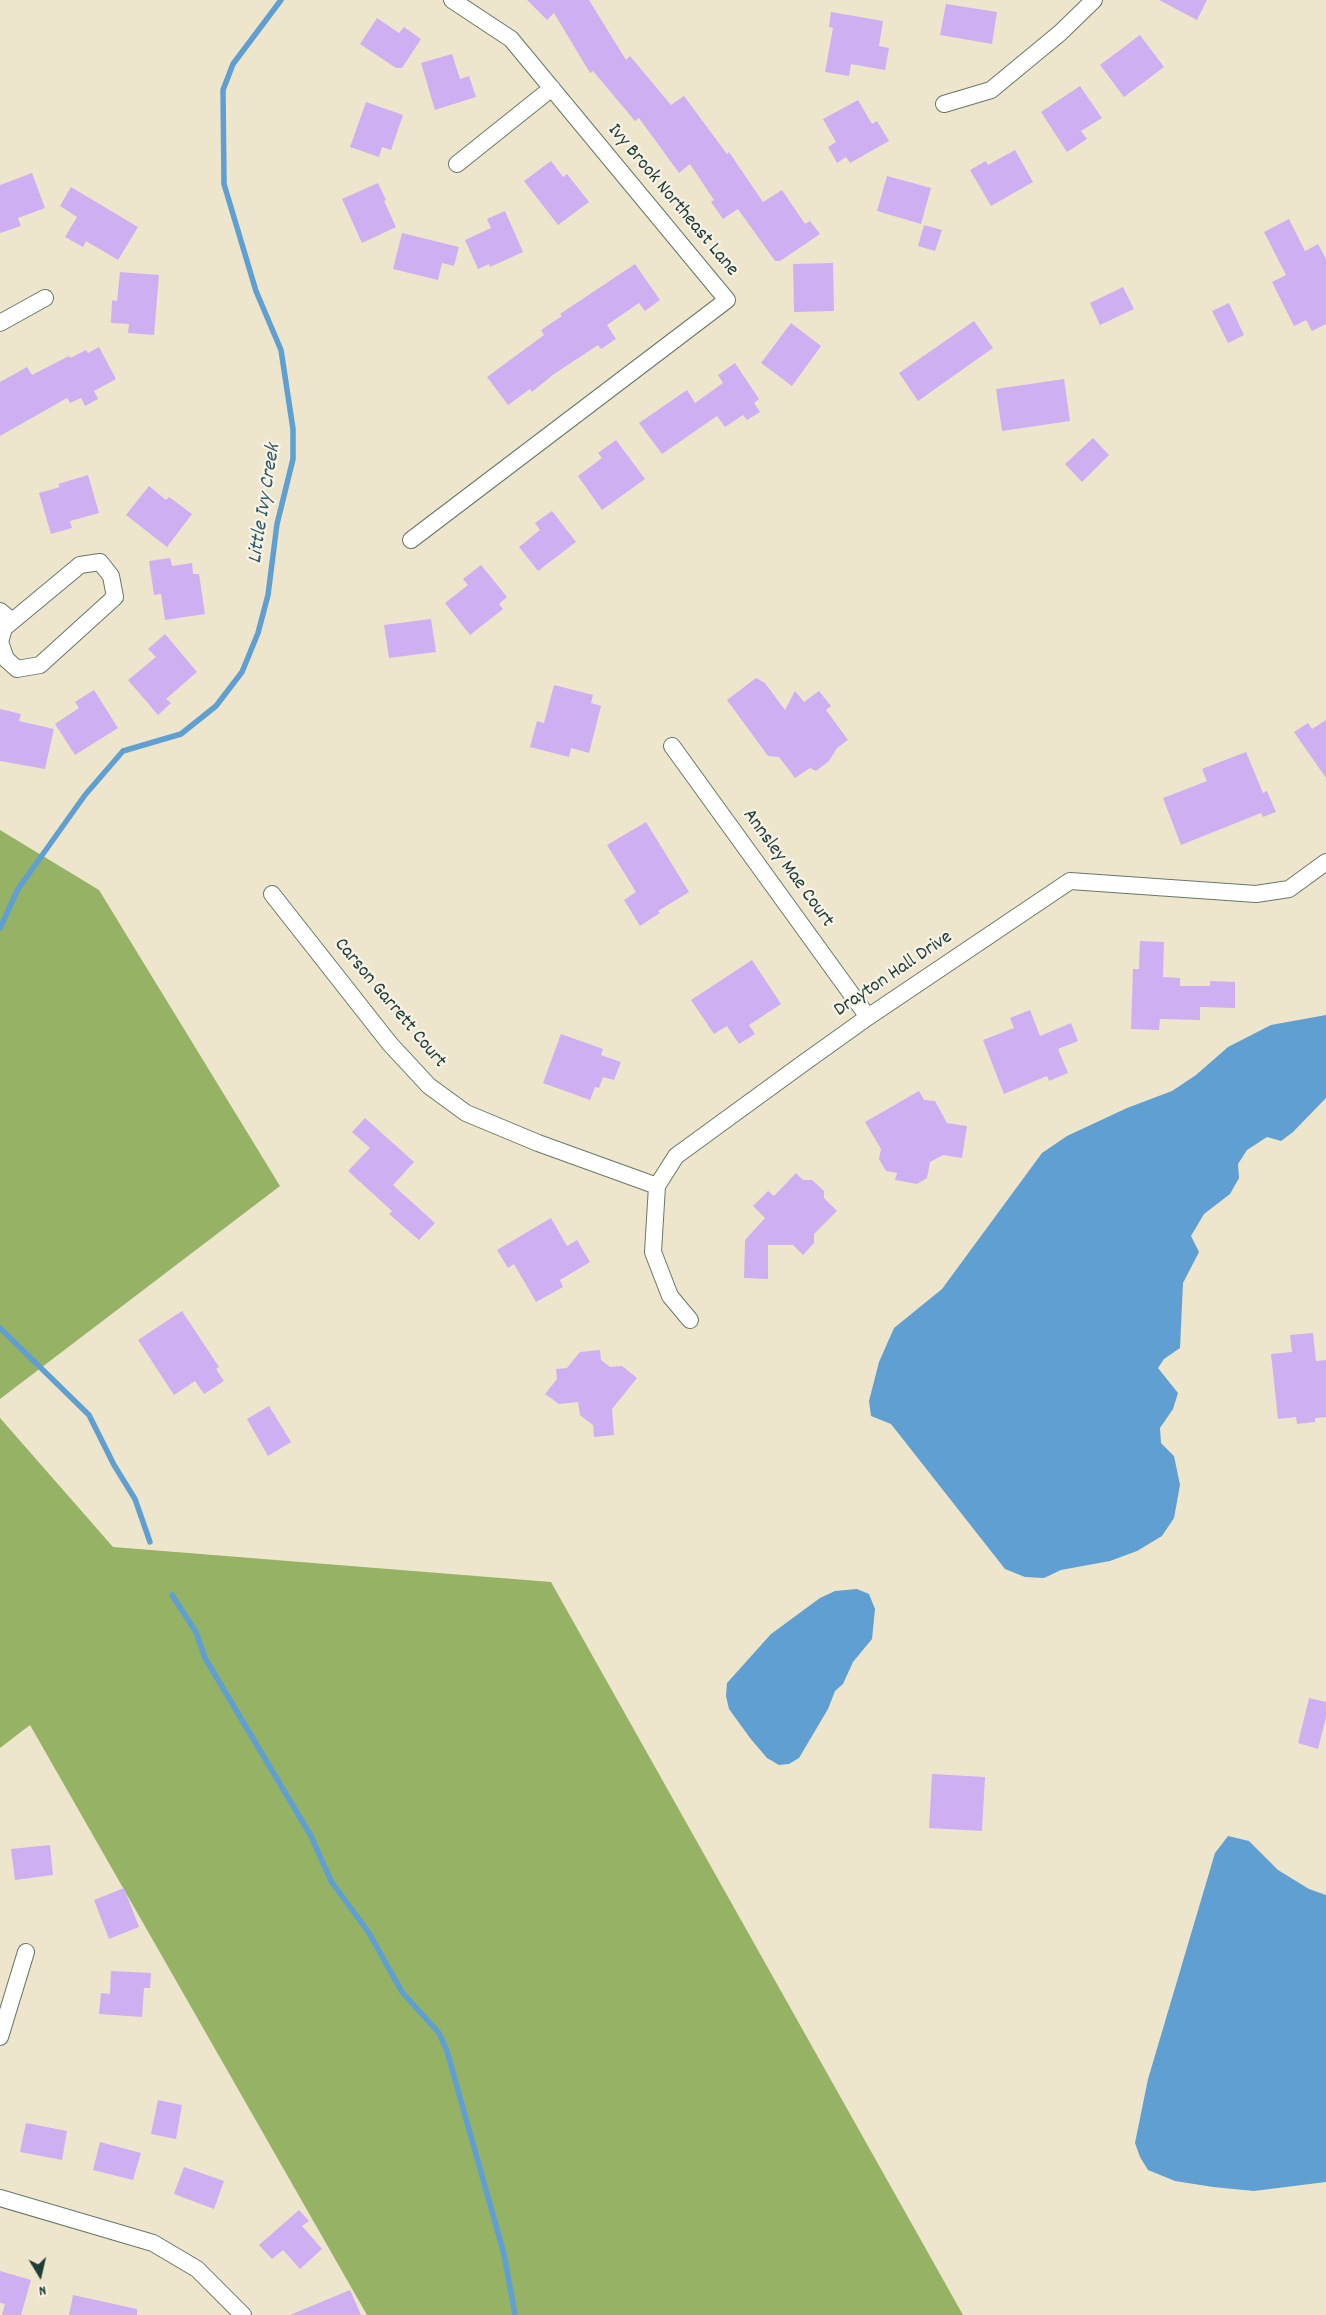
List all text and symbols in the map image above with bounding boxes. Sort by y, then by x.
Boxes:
street label: Ivy Brook Northeast Lane [601,120,743,282]
water label: Little Ivy Creek [244,442,288,566]
street label: Annsley Mae Court [736,805,838,933]
street label: Drayton Hall Drive [830,927,958,1023]
street label: Carson Garrett Court [328,934,450,1074]
north arrow [15,2250,65,2300]
text: N [37,2279,47,2300]

